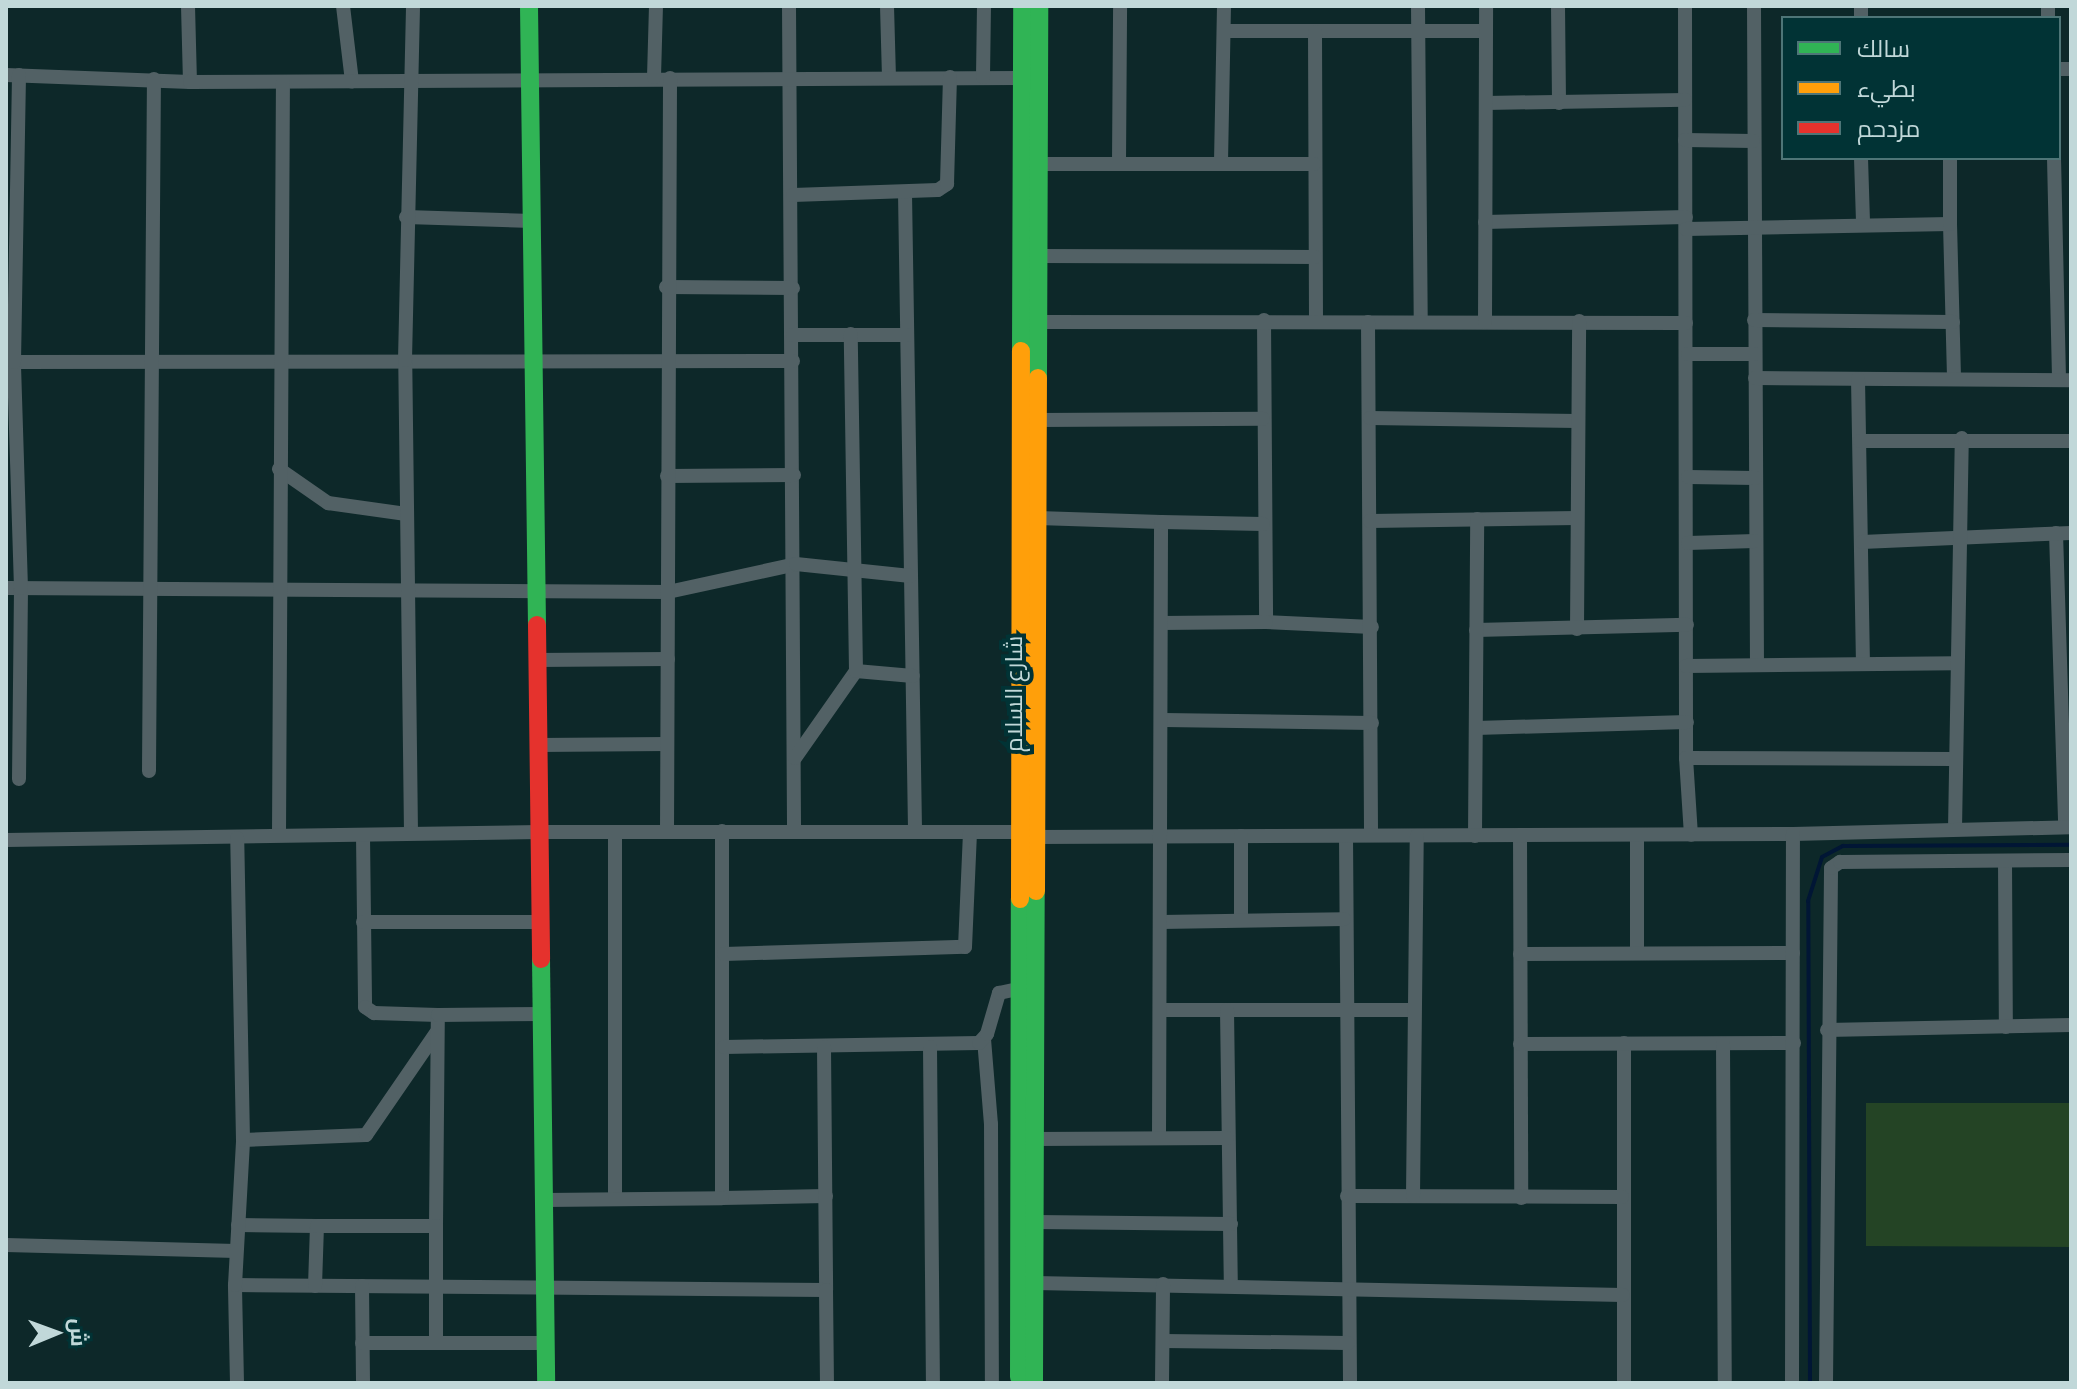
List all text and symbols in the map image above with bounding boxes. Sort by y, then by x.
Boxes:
legend [1781,16,2061,160]
text: سالك [1857,33,1910,62]
text: بطيء [1857,73,1916,102]
text: مزدحم [1857,113,1920,142]
street label: شارع السلام [999,636,1027,752]
north arrow [16,1293,96,1373]
text: ش [67,1318,93,1347]

